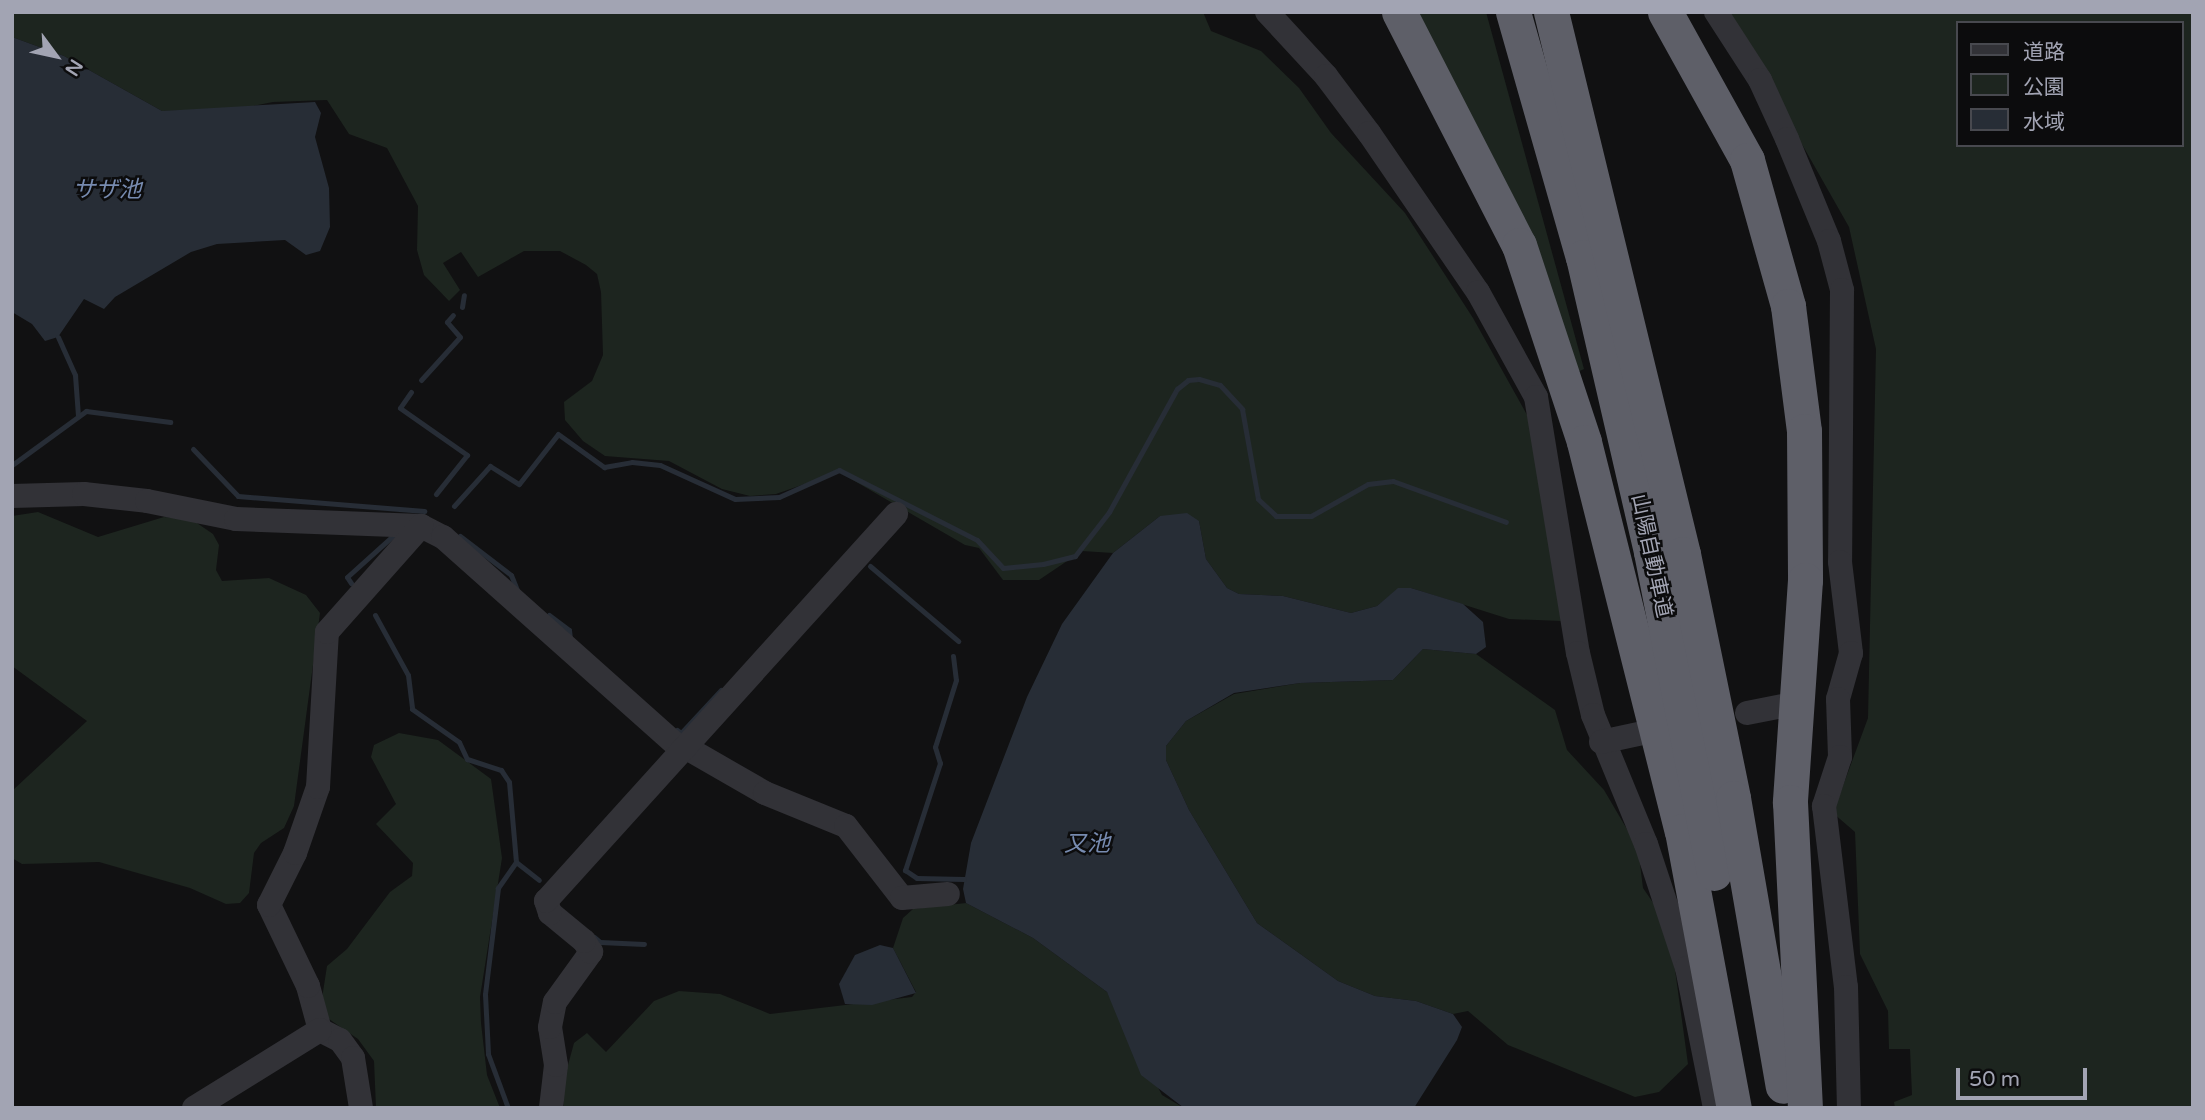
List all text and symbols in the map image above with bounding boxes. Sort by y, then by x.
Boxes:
north arrow [21,21,91,91]
legend [1956,21,2184,147]
text: 道路 [2023,40,2065,65]
text: N [60,55,87,80]
text: 公園 [2023,75,2065,100]
text: 水域 [2023,110,2065,135]
water label: サザ池 [73,176,141,204]
street label: 山陽自動車道 [1626,492,1676,620]
water label: 又池 [1064,830,1110,858]
scale bar [1960,1054,2091,1098]
text: 50 m [1969,1067,2020,1092]

